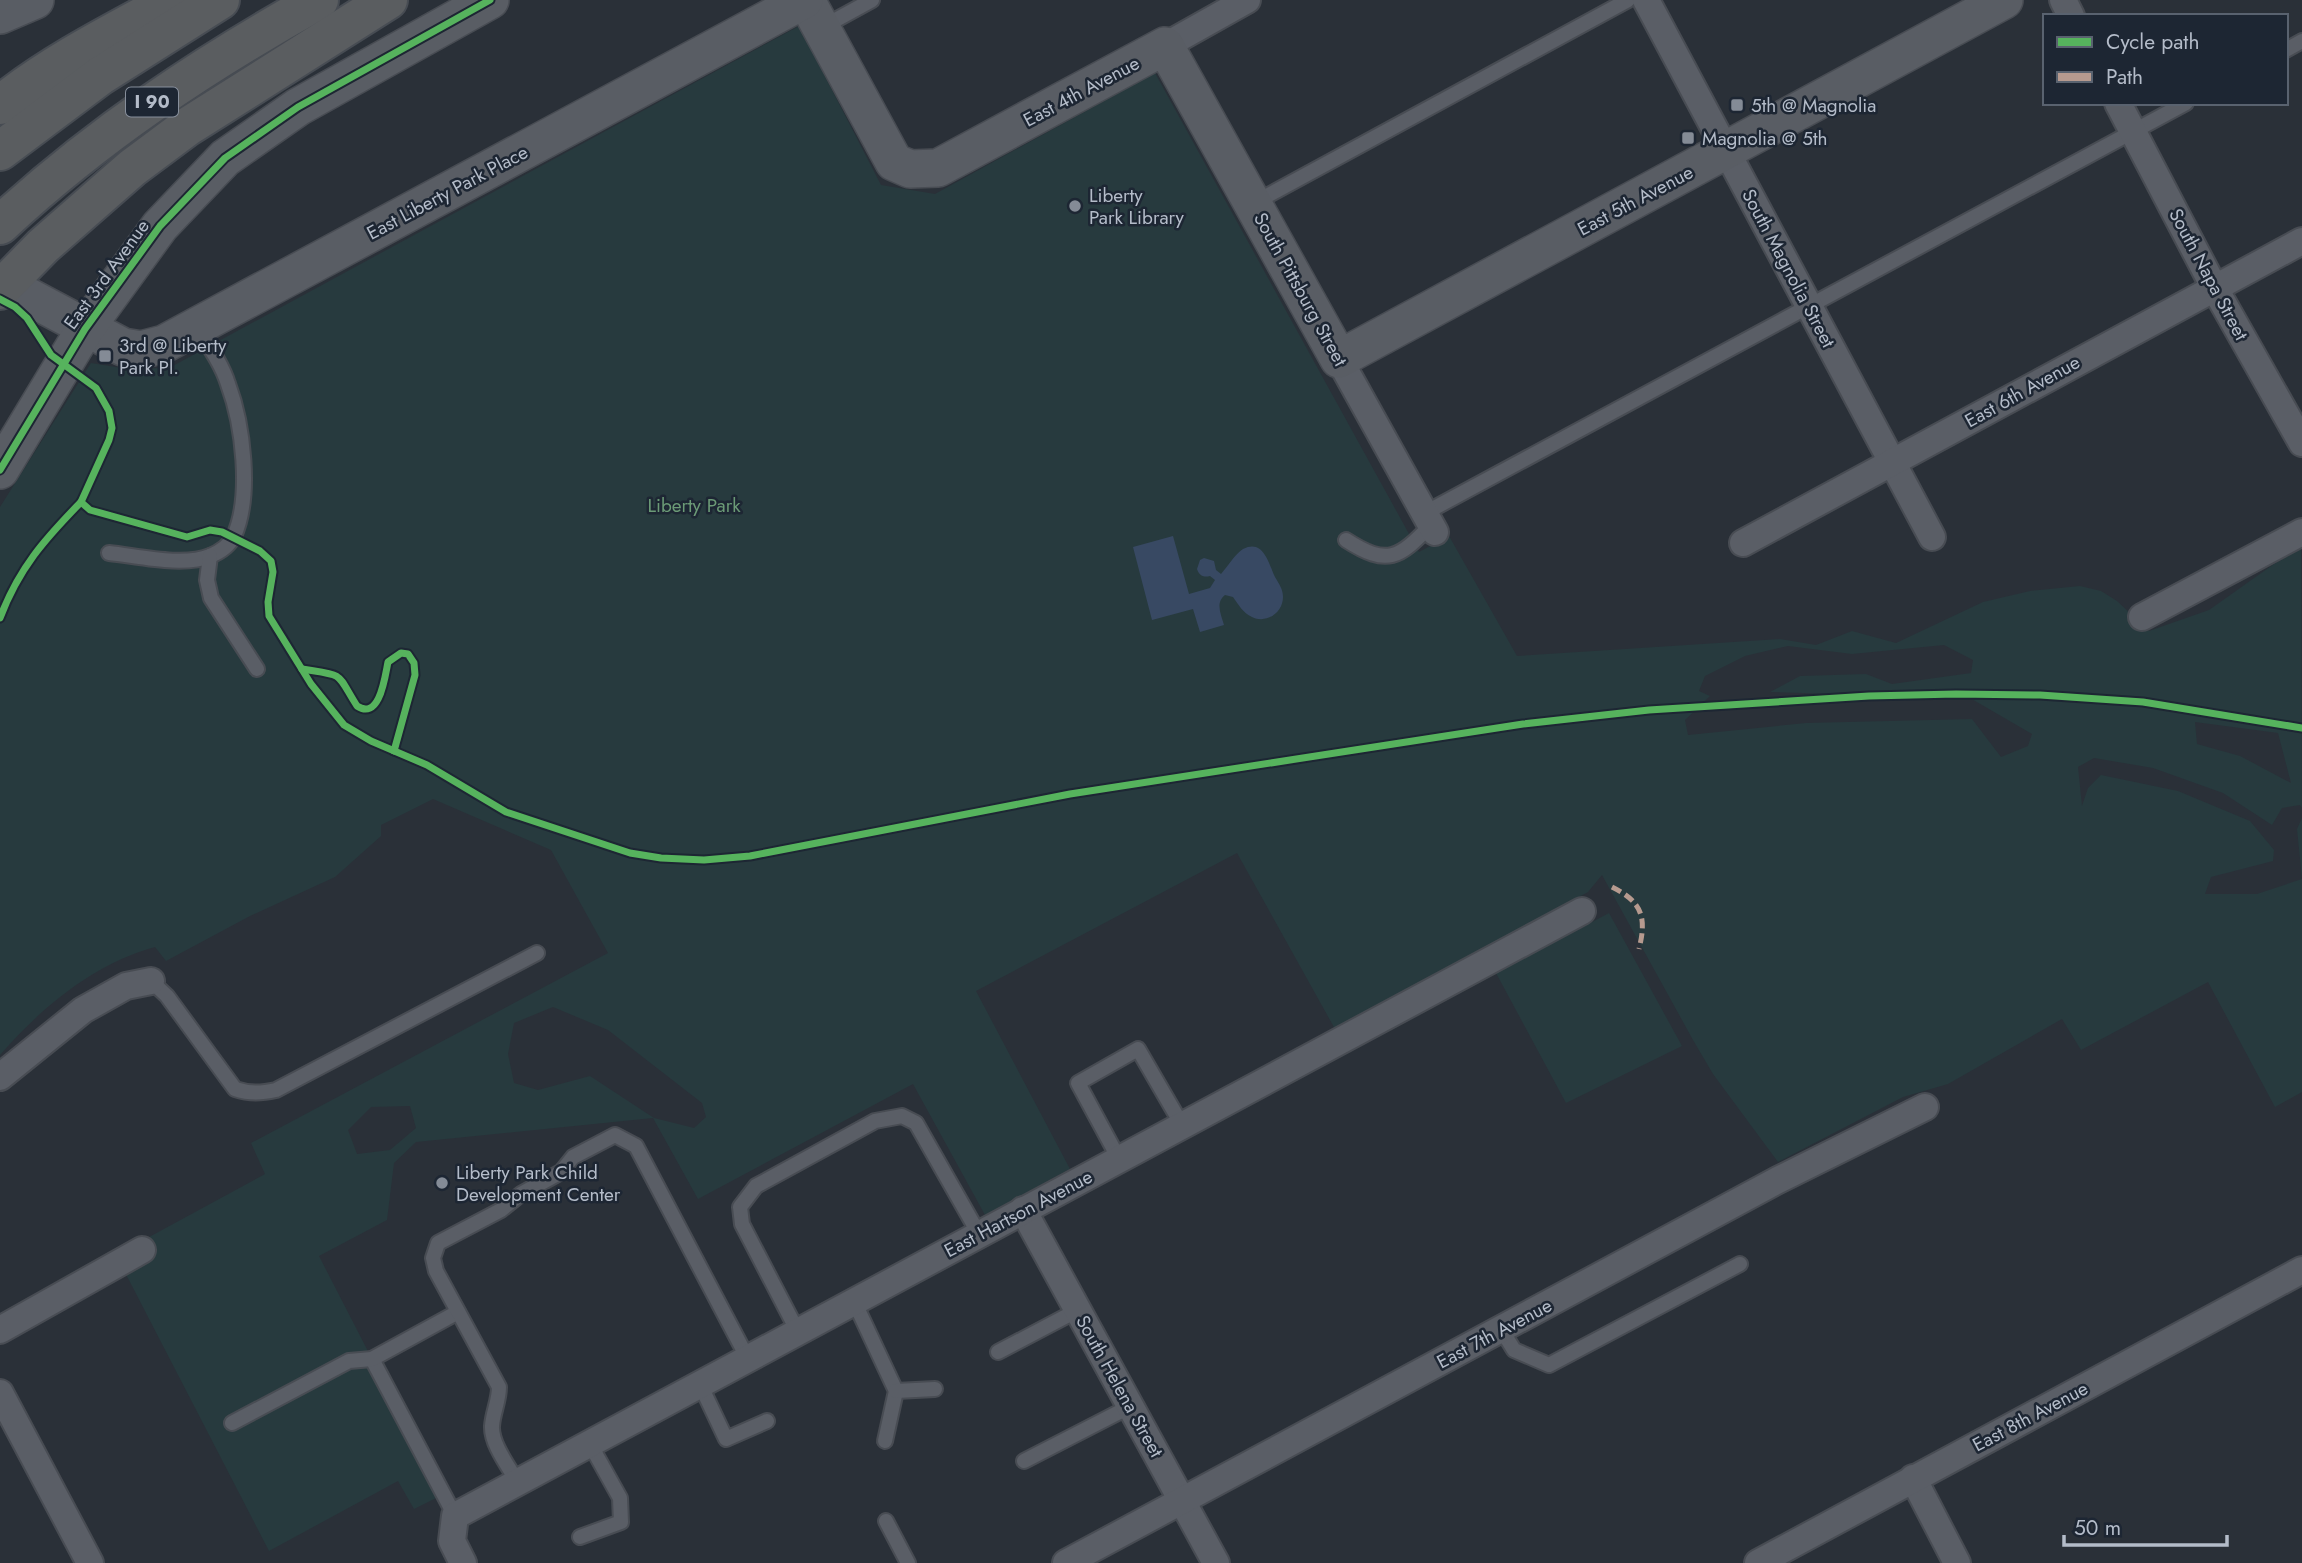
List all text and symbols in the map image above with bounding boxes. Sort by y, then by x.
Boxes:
legend [2043,14,2288,105]
text: Cycle path [2106,27,2199,57]
street label: East 4th Avenue [1018,49,1144,133]
text: Path [2106,62,2143,92]
road number: I 90 [126,88,178,116]
place label: 5th @ Magnolia [1751,92,1876,119]
marker: 5th @ Magnolia [1729,97,1745,113]
place label: Magnolia @ 5th [1702,125,1827,152]
marker: Magnolia @ 5th [1680,130,1696,146]
street label: East Liberty Park Place [362,138,533,246]
street label: East 5th Avenue [1573,158,1698,242]
place label: Liberty Park Library [1089,182,1185,231]
street label: South Magnolia Street [1735,184,1842,353]
marker: Liberty Park Library [1067,198,1083,214]
street label: South Napa Street [2162,203,2255,345]
street label: South Pittsburg Street [1247,207,1354,371]
street label: East 3rd Avenue [57,214,156,335]
place label: 3rd @ Liberty Park Pl. [119,332,227,381]
marker: 3rd @ Liberty Park Pl. [97,348,113,364]
street label: East 6th Avenue [1960,349,2085,434]
park label: Liberty Park [647,492,741,519]
place label: Liberty Park Child Development Center [456,1159,621,1208]
street label: East Hartson Avenue [939,1163,1097,1264]
marker: Liberty Park Child Development Center [434,1175,450,1191]
street label: East 7th Avenue [1432,1292,1557,1375]
street label: South Helena Street [1069,1310,1170,1463]
street label: East 8th Avenue [1968,1375,2093,1458]
scale bar [2064,1504,2227,1548]
text: 50 m [2074,1513,2121,1543]

